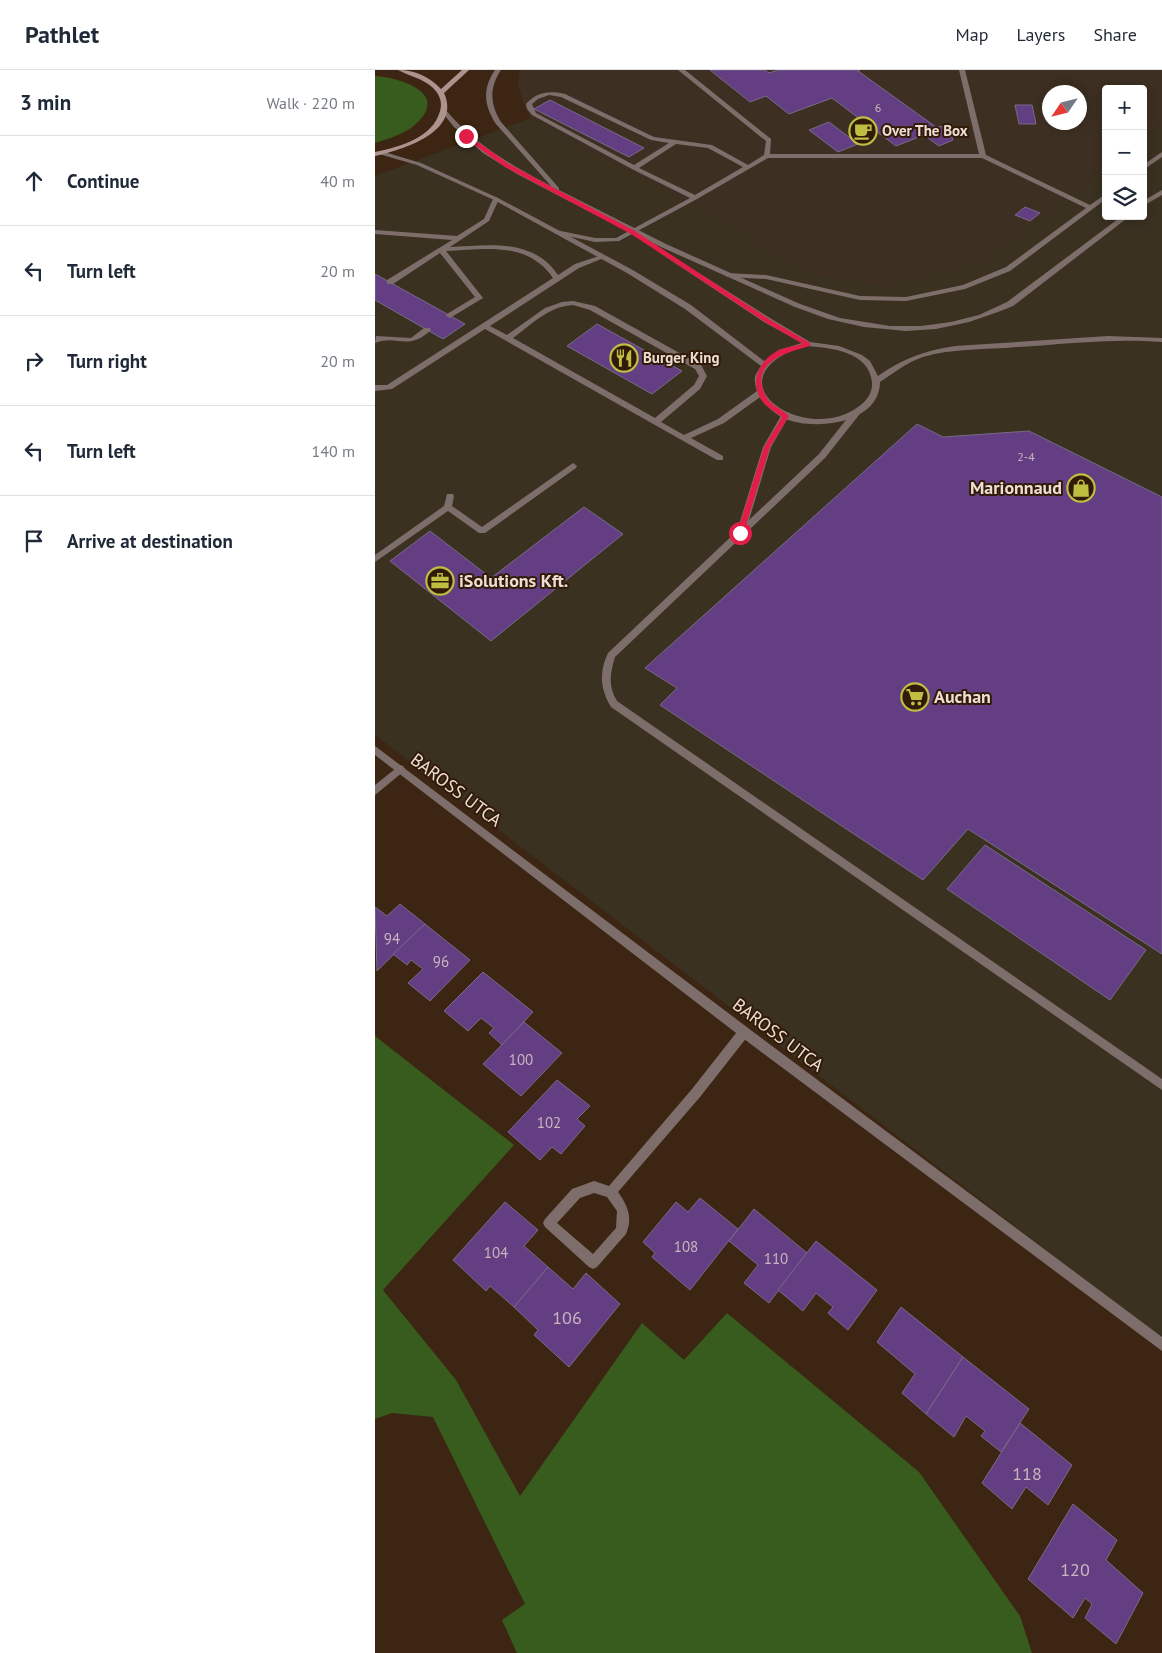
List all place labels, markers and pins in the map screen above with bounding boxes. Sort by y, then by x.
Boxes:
cafe icon: Over The Box [848,116,878,146]
place label: Over The Box [882,121,968,140]
restaurant icon: Burger King [609,343,639,373]
place label: Burger King [643,348,719,367]
shop icon: Marionnaud [1066,473,1096,503]
place label: Marionnaud [970,476,1062,499]
office icon: iSolutions Kft. [425,566,455,596]
place label: iSolutions Kft. [459,569,568,592]
supermarket icon: Auchan [900,682,930,712]
place label: Auchan [934,685,991,708]

